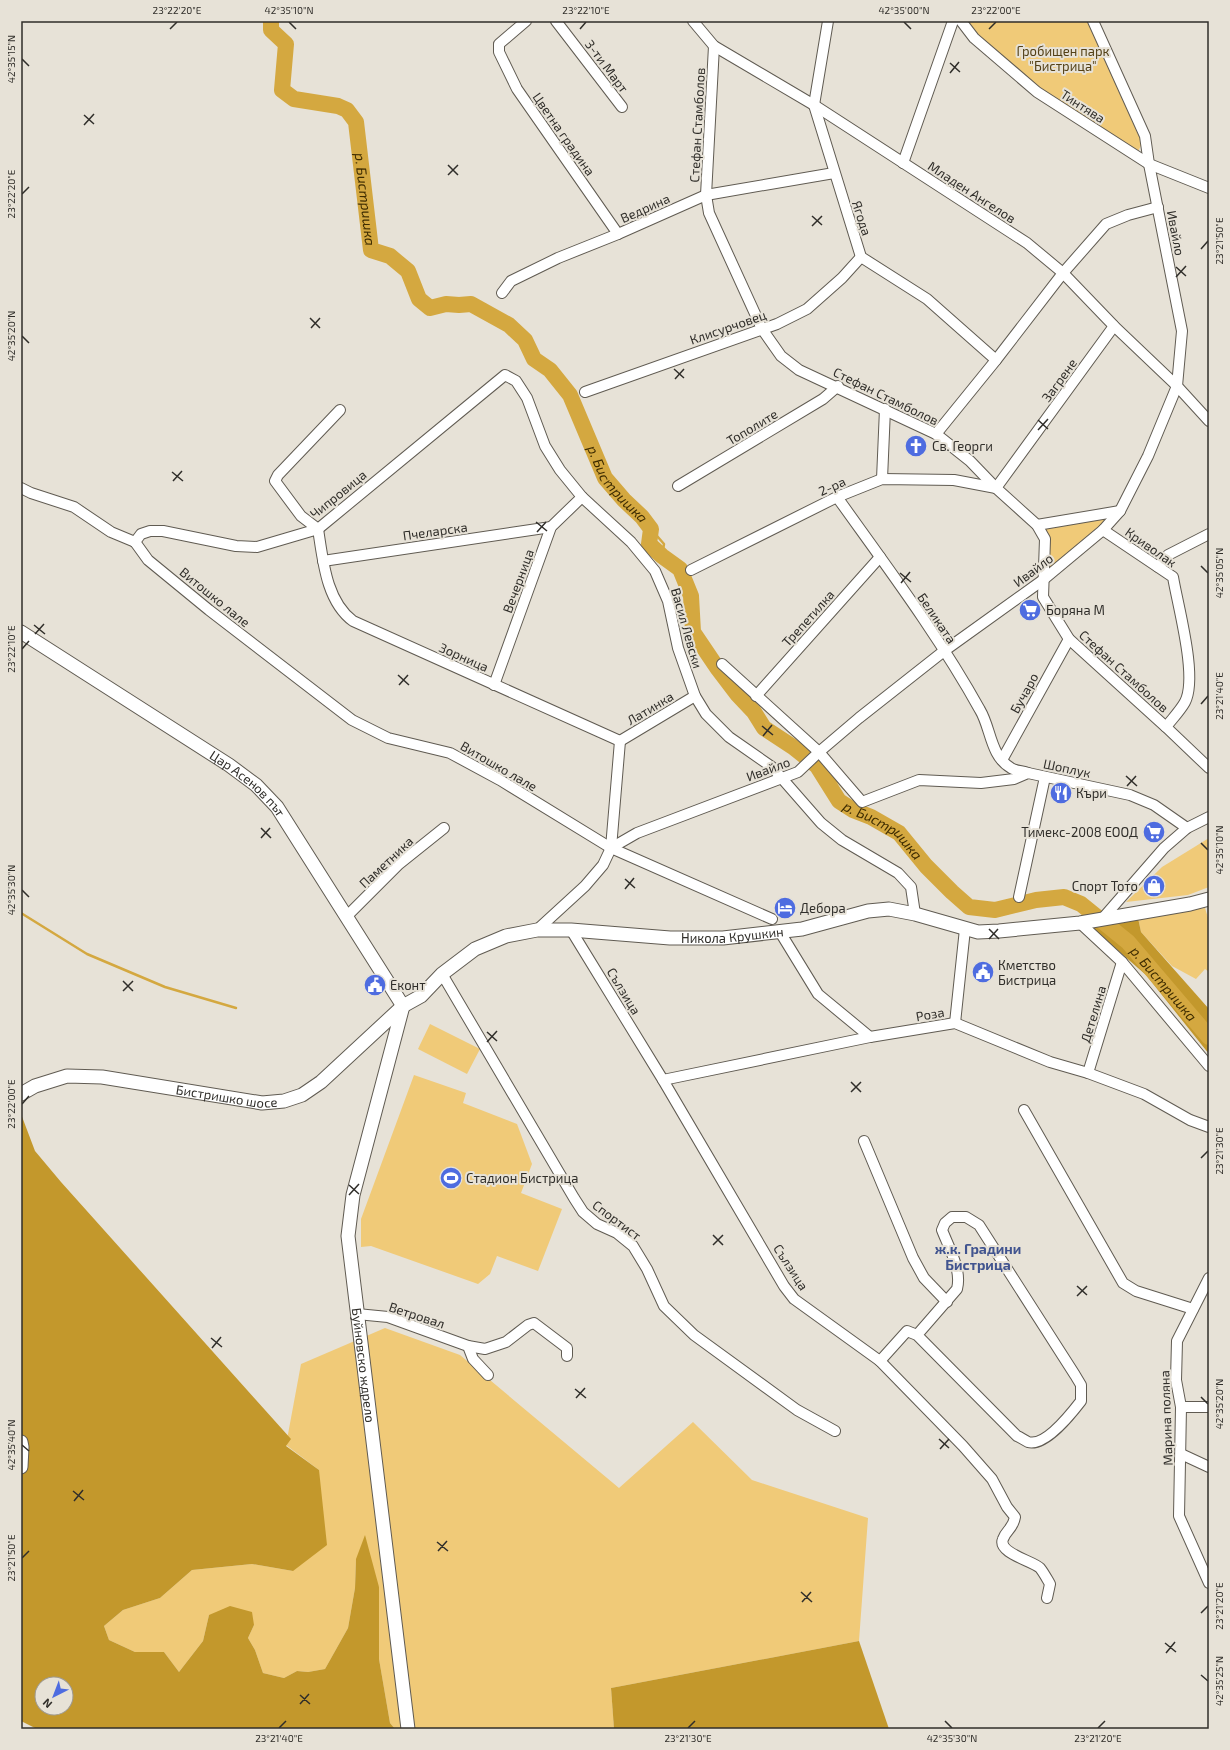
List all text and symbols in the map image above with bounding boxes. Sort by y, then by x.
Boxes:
text: 23°22'20"E [153,4,202,16]
text: 42°35'10"N [265,4,314,16]
text: 23°22'10"E [562,4,610,16]
text: 42°35'00"N [878,4,930,16]
text: 23°22'00"E [971,4,1021,16]
text: 42°35'15"N [5,35,17,83]
street label: 3-ти Март [582,36,632,96]
park label: Гробищен парк "Бистрица" [1017,43,1110,74]
street label: Стефан Стамболов [686,67,708,183]
street label: Тинтява [1058,86,1108,126]
street label: Цветна градина [529,89,599,179]
water label: р. Бистришка [352,152,379,247]
street label: Младен Ангелов [925,158,1019,226]
text: 23°22'20"E [5,169,17,218]
street label: Ведрина [618,190,672,226]
street label: Ягода [849,198,875,238]
street label: Ивайло [1164,209,1188,257]
text: 23°21'50"E [1213,217,1225,265]
street label: Клисурчовец [688,306,769,348]
text: 42°35'20"N [5,311,17,361]
street label: Загрене [1038,355,1080,405]
street label: Стефан Стамболов [831,364,941,428]
street label: Тополите [724,406,780,448]
church icon: Св. Георги [903,433,929,459]
place label: Св. Георги [932,438,993,454]
water label: р. Бистришка [584,442,652,526]
street label: Чипровица [307,466,369,522]
street label: 2-ра [816,473,848,499]
street label: Пчеларска [402,519,468,543]
street label: Криволак [1122,524,1180,570]
street label: Вечерница [499,547,537,615]
text: 42°35'05"N [1213,548,1225,598]
street label: Ивайло [1010,550,1056,590]
street label: Витошко лале [177,564,253,630]
street label: Васил Левски [668,586,706,670]
street label: Трепетилка [778,586,838,650]
street label: Беликата [914,590,960,646]
supermarket icon: Боряна М [1017,597,1043,623]
place label: Боряна М [1046,602,1105,618]
text: 23°22'10"E [5,625,17,673]
street label: Стефан Стамболов [1076,627,1172,715]
street label: Зорница [437,639,491,675]
street label: Бучаро [1006,670,1042,716]
text: 23°21'40"E [1213,672,1225,720]
street label: Латинка [624,688,676,728]
street label: Витошко лале [458,738,540,794]
street label: Цар Асенов път [207,747,289,820]
street label: Ивайло [744,753,792,785]
street label: Шоплук [1042,755,1092,781]
restaurant icon: Къри [1048,780,1074,806]
place label: Къри [1076,785,1107,801]
water label: р. Бистришка [840,797,926,863]
supermarket icon: Тимекс-2008 ЕООД [1141,819,1167,845]
place label: Тимекс-2008 ЕООД [1021,824,1138,840]
text: 42°35'10"N [1213,826,1225,875]
street label: Паметника [356,833,416,891]
text: 42°35'30"N [5,865,17,915]
shop icon: Спорт Тото [1141,873,1167,899]
place label: Спорт Тото [1072,878,1138,894]
hotel icon: Дебора [772,895,798,921]
place label: Дебора [800,900,846,916]
street label: Никола Крушкин [681,923,784,946]
water label: р. Бистришка [1127,942,1201,1024]
place label: Кметство Бистрица [998,957,1056,988]
public building icon: Кметство Бистрица [970,959,996,985]
street label: Сълзица [604,965,644,1017]
public building icon: Еконт [362,972,388,998]
place label: Еконт [390,977,426,993]
street label: Детелина [1077,984,1109,1044]
street label: Роза [915,1004,945,1024]
text: 23°22'00"E [5,1079,17,1129]
street label: Бистришко шосе [175,1081,278,1111]
text: 23°21'30"E [1213,1127,1225,1175]
sports icon: Стадион Бистрица [438,1165,464,1191]
place label: Стадион Бистрица [466,1170,578,1186]
street label: Спортист [590,1197,645,1244]
district label: ж.к. Градини Бистрица [935,1240,1021,1273]
street label: Сълзица [770,1241,812,1293]
street label: Ветровал [387,1298,447,1332]
street label: Буйновско ждрело [349,1307,379,1424]
street label: Марина поляна [1156,1370,1176,1466]
text: 42°35'20"N [1213,1379,1225,1429]
text: 42°35'40"N [5,1420,17,1470]
text: 23°21'50"E [5,1534,17,1582]
text: 23°21'20"E [1213,1582,1225,1630]
text: 42°35'25"N [1213,1656,1225,1706]
north arrow [34,1676,74,1716]
text: N [40,1696,54,1711]
text: 23°21'40"E [255,1732,303,1744]
text: 23°21'30"E [664,1732,712,1744]
text: 42°35'30"N [927,1732,977,1744]
text: 23°21'20"E [1074,1732,1122,1744]

